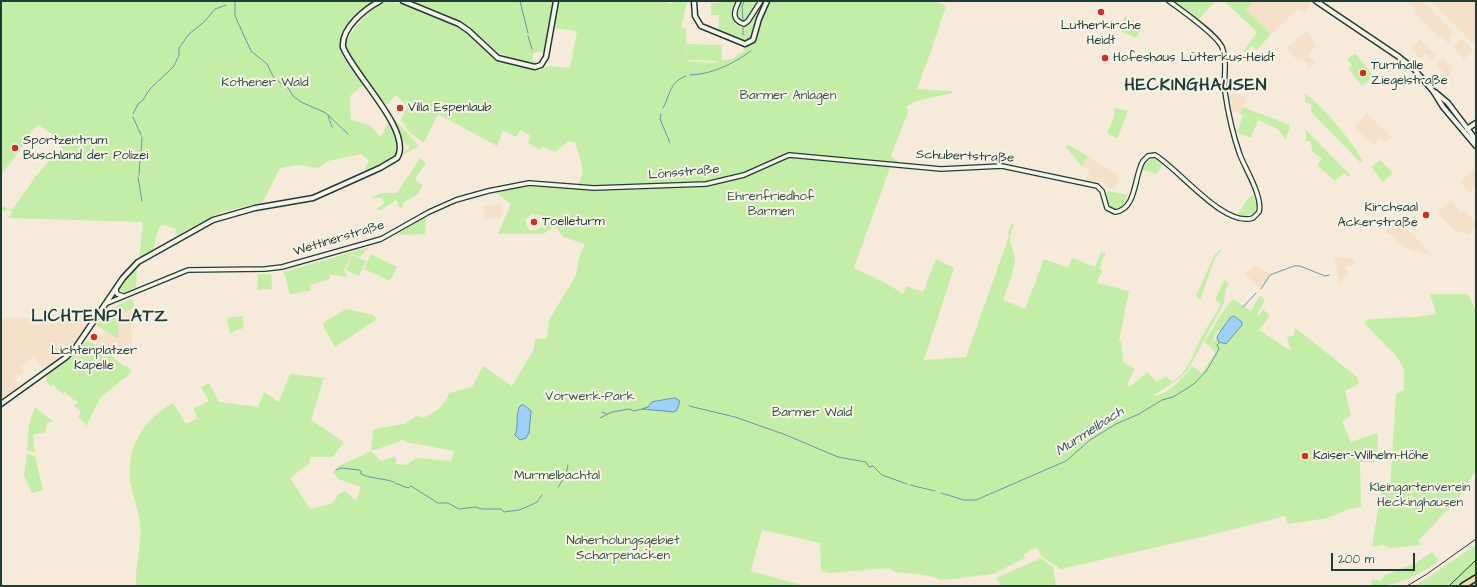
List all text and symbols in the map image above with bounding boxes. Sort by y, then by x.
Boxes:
marker: Lutherkirche Heidt [1096,7,1106,17]
place label: Lutherkirche Heidt [1061,18,1141,49]
place label: Hofeshaus Lütterkus-Heidt [1113,50,1275,66]
marker: Hofeshaus Lütterkus-Heidt [1100,53,1110,63]
place label: Turnhalle Ziegelstraße [1371,58,1448,89]
marker: Turnhalle Ziegelstraße [1358,68,1368,78]
park label: Kothener Wald [221,75,309,91]
district label: HECKINGHAUSEN [1124,76,1268,96]
park label: Barmer Anlagen [740,88,836,104]
place label: Villa Espenlaub [408,100,492,116]
marker: Villa Espenlaub [395,103,405,113]
place label: Sportzentrum Buschland der Polizei [23,133,148,164]
marker: Sportzentrum Buschland der Polizei [10,143,20,153]
street label: Schubertstraße [916,147,1014,167]
street label: Lönsstraße [648,162,720,184]
park label: Ehrenfriedhof Barmen [728,189,814,220]
place label: Kirchsaal Ackerstraße [1337,200,1418,231]
marker: Kirchsaal Ackerstraße [1421,210,1431,220]
place label: Toelleturm [542,214,605,230]
marker: Toelleturm [529,217,539,227]
street label: Wettinerstraße [292,218,386,260]
district label: LICHTENPLATZ [31,307,169,327]
marker: Lichtenplatzer Kapelle [89,332,99,342]
place label: Lichtenplatzer Kapelle [51,343,137,374]
park label: Vorwerk-Park [545,389,635,405]
water label: Murmelbach [1053,404,1127,460]
park label: Barmer Wald [772,405,852,421]
place label: Kaiser-Wilhelm-Höhe [1313,448,1429,464]
marker: Kaiser-Wilhelm-Höhe [1300,451,1310,461]
park label: Murmelbachtal [514,468,600,484]
park label: Kleingartenverein Heckinghausen [1369,480,1471,511]
park label: Naherholungsgebiet Scharpenacken [567,533,679,564]
scale bar [1333,545,1417,571]
text: 200 m [1338,551,1374,568]

